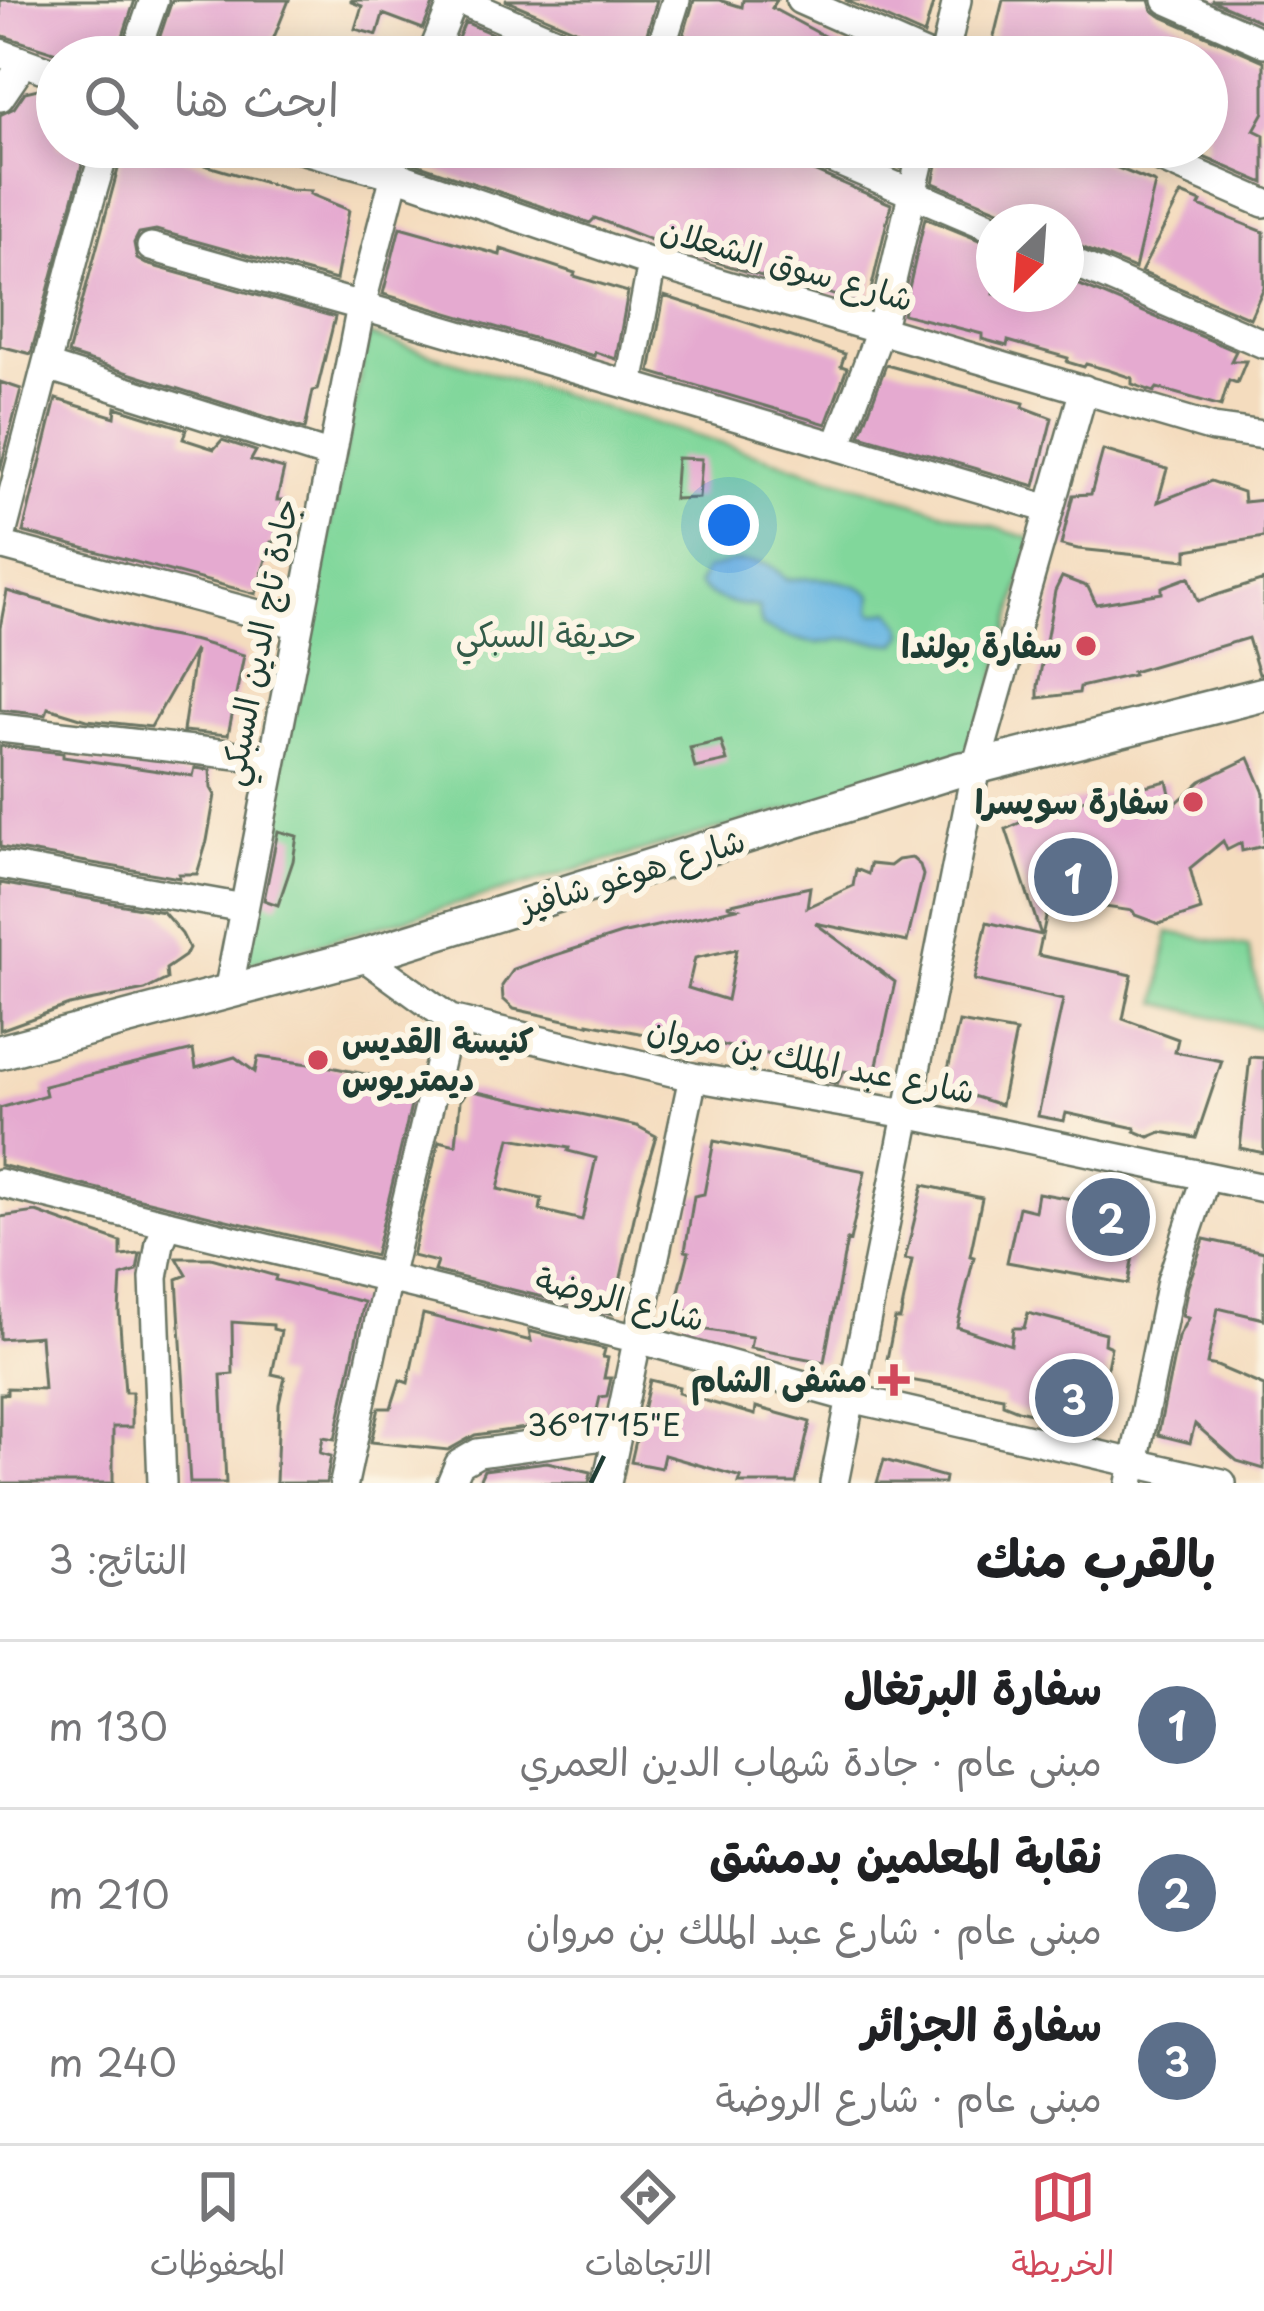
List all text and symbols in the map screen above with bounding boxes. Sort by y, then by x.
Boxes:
search box [36,36,1228,168]
text: ابحث هنا [174,63,339,131]
icon: search [78,69,144,135]
street label: شارع سوق الشعلان [655,202,920,323]
north arrow [976,204,1084,312]
street label: جادة تاج الدين السبكي [205,494,316,791]
your location [699,495,759,555]
park label: حديقة السبكي [456,608,636,665]
place label: سفارة بولندا [901,619,1062,669]
marker: سفارة بولندا [1073,633,1099,659]
place label: سفارة سويسرا [975,775,1169,825]
marker: سفارة سويسرا [1180,789,1206,815]
street label: شارع هوغو شافيز [509,813,751,931]
pin: 1 [1034,832,1112,922]
street label: شارع عبد الملك بن مروان [643,1002,979,1115]
place label: كنيسة القديس ديمتريوس [342,1014,534,1102]
marker: كنيسة القديس ديمتريوس [305,1047,331,1073]
pin: 2 [1072,1172,1150,1262]
street label: شارع الروضة [531,1252,710,1343]
place label: مشفى الشام [691,1353,867,1406]
pin: 3 [1035,1353,1113,1443]
marker: مشفى الشام [878,1364,910,1396]
text: 36°17'15"E [527,1401,681,1446]
text: بالقرب منك [976,1517,1216,1594]
text: النتائج: 3 [48,1528,188,1587]
text: سفارة البرتغال [843,1652,1102,1720]
text: 130 m [48,1695,168,1754]
text: 1 [1168,1695,1186,1754]
text: مبنى عام · جادة شهاب الدين العمري [520,1730,1102,1789]
text: نقابة المعلمين بدمشق [709,1820,1102,1888]
text: 210 m [48,1863,170,1922]
text: 2 [1163,1863,1191,1922]
text: مبنى عام · شارع عبد الملك بن مروان [526,1898,1102,1957]
text: سفارة الجزائر [862,1988,1102,2056]
text: 240 m [48,2031,177,2090]
text: 3 [1164,2031,1190,2090]
text: مبنى عام · شارع الروضة [715,2066,1102,2125]
tab: المحفوظات [150,2164,286,2293]
tab: الاتجاهات [585,2164,712,2293]
tab: الخريطة [1011,2164,1114,2293]

